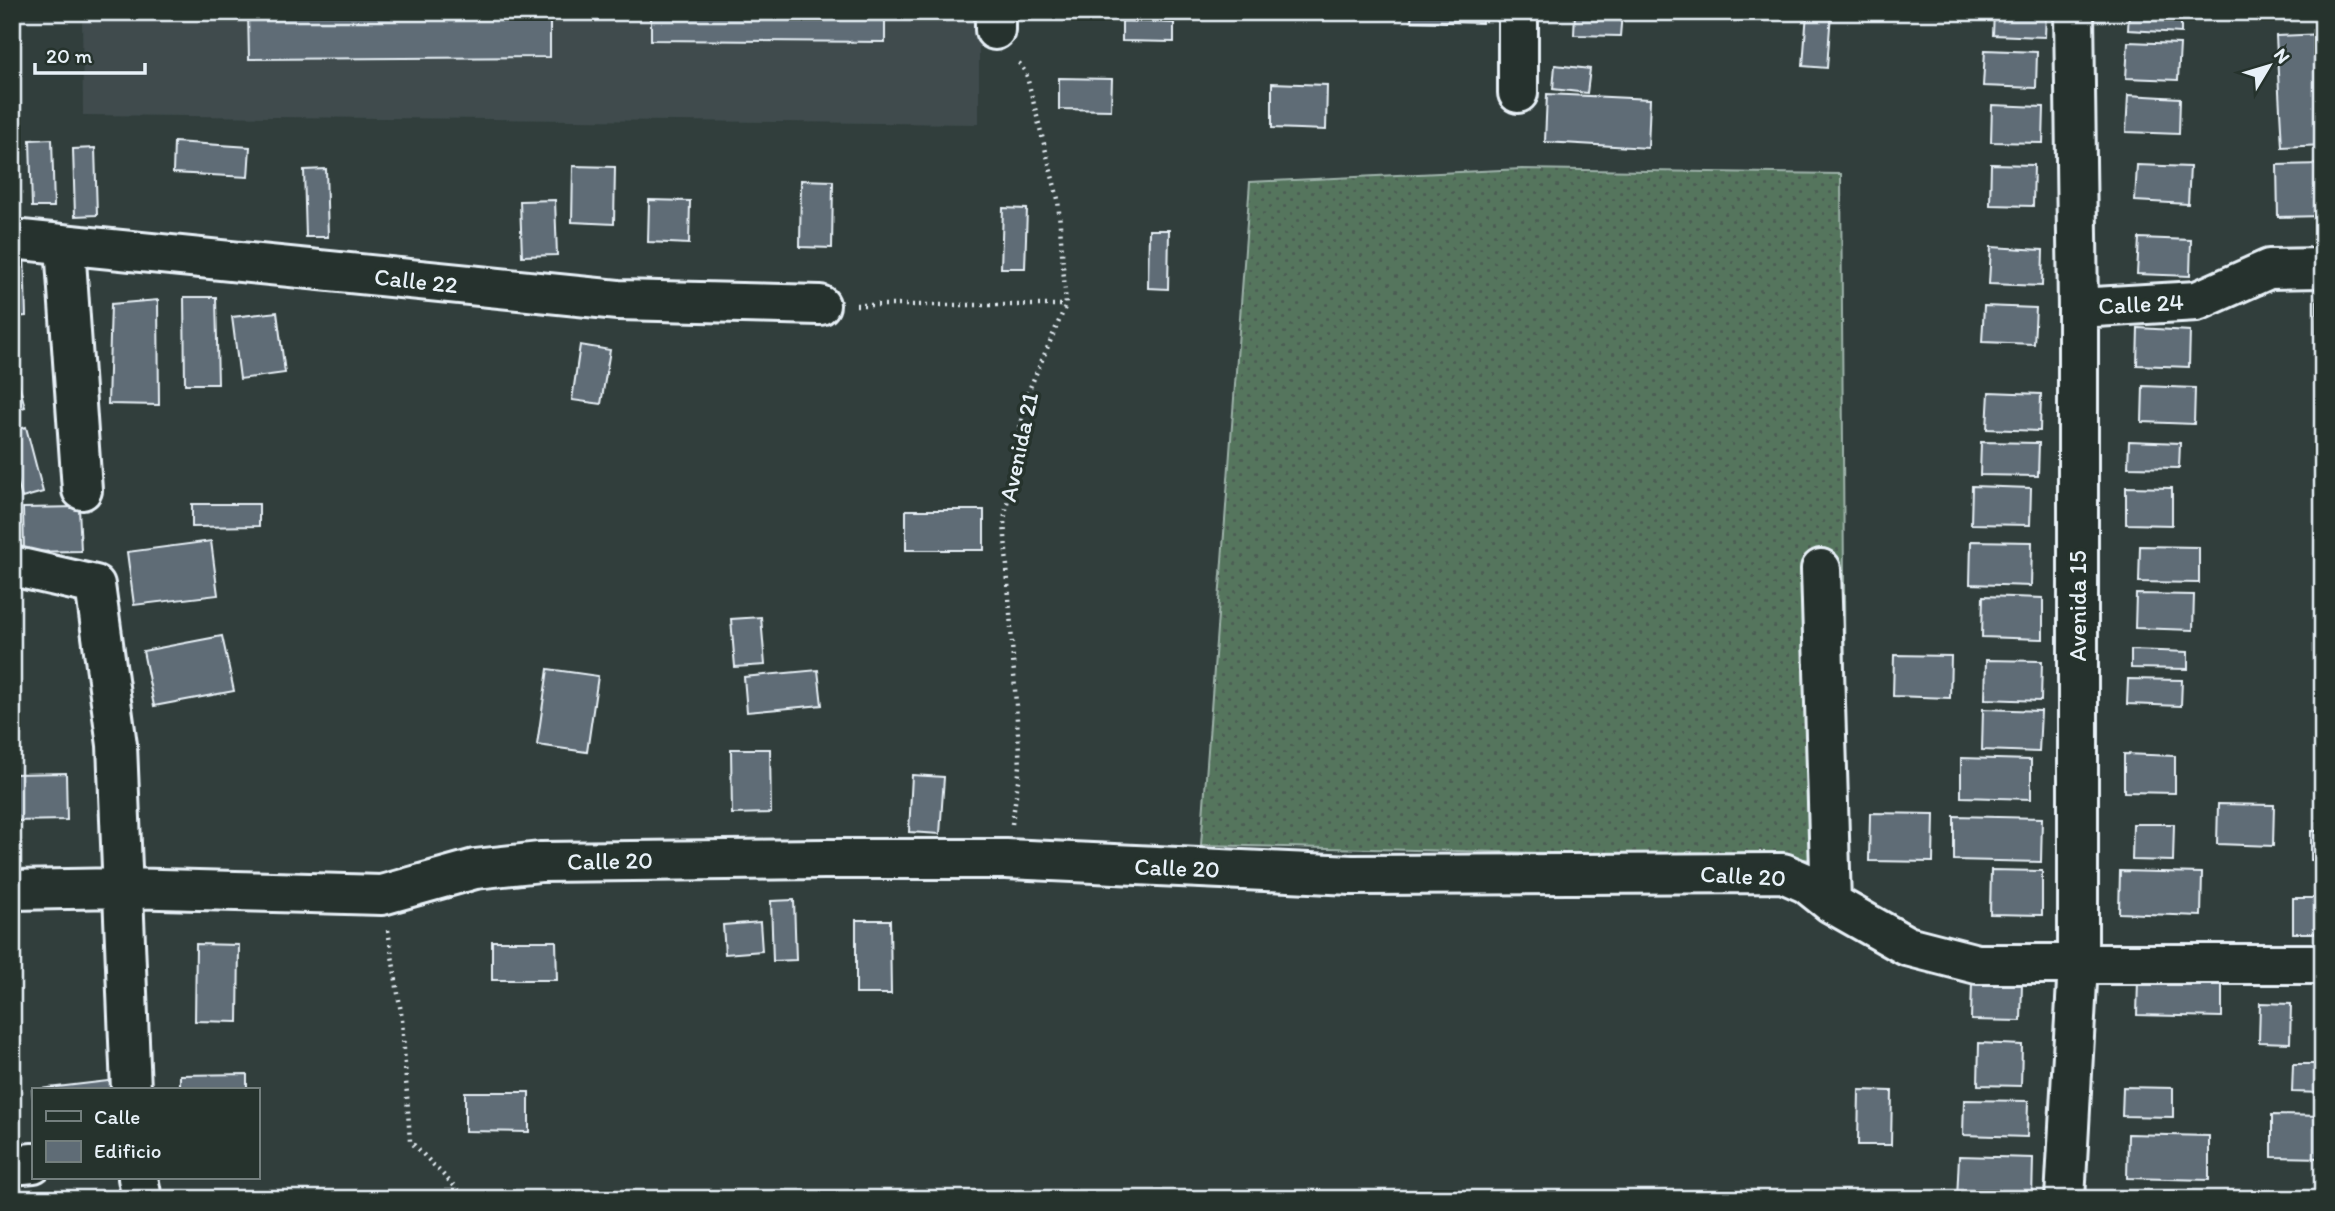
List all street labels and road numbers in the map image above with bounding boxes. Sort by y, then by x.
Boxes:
street label: Calle 22 [373,262,459,299]
street label: Calle 24 [2098,287,2184,320]
street label: Avenida 21 [993,389,1044,504]
street label: Avenida 15 [2063,550,2092,662]
street label: Calle 20 [567,845,653,876]
street label: Calle 20 [1134,852,1220,883]
street label: Calle 20 [1699,859,1787,892]

